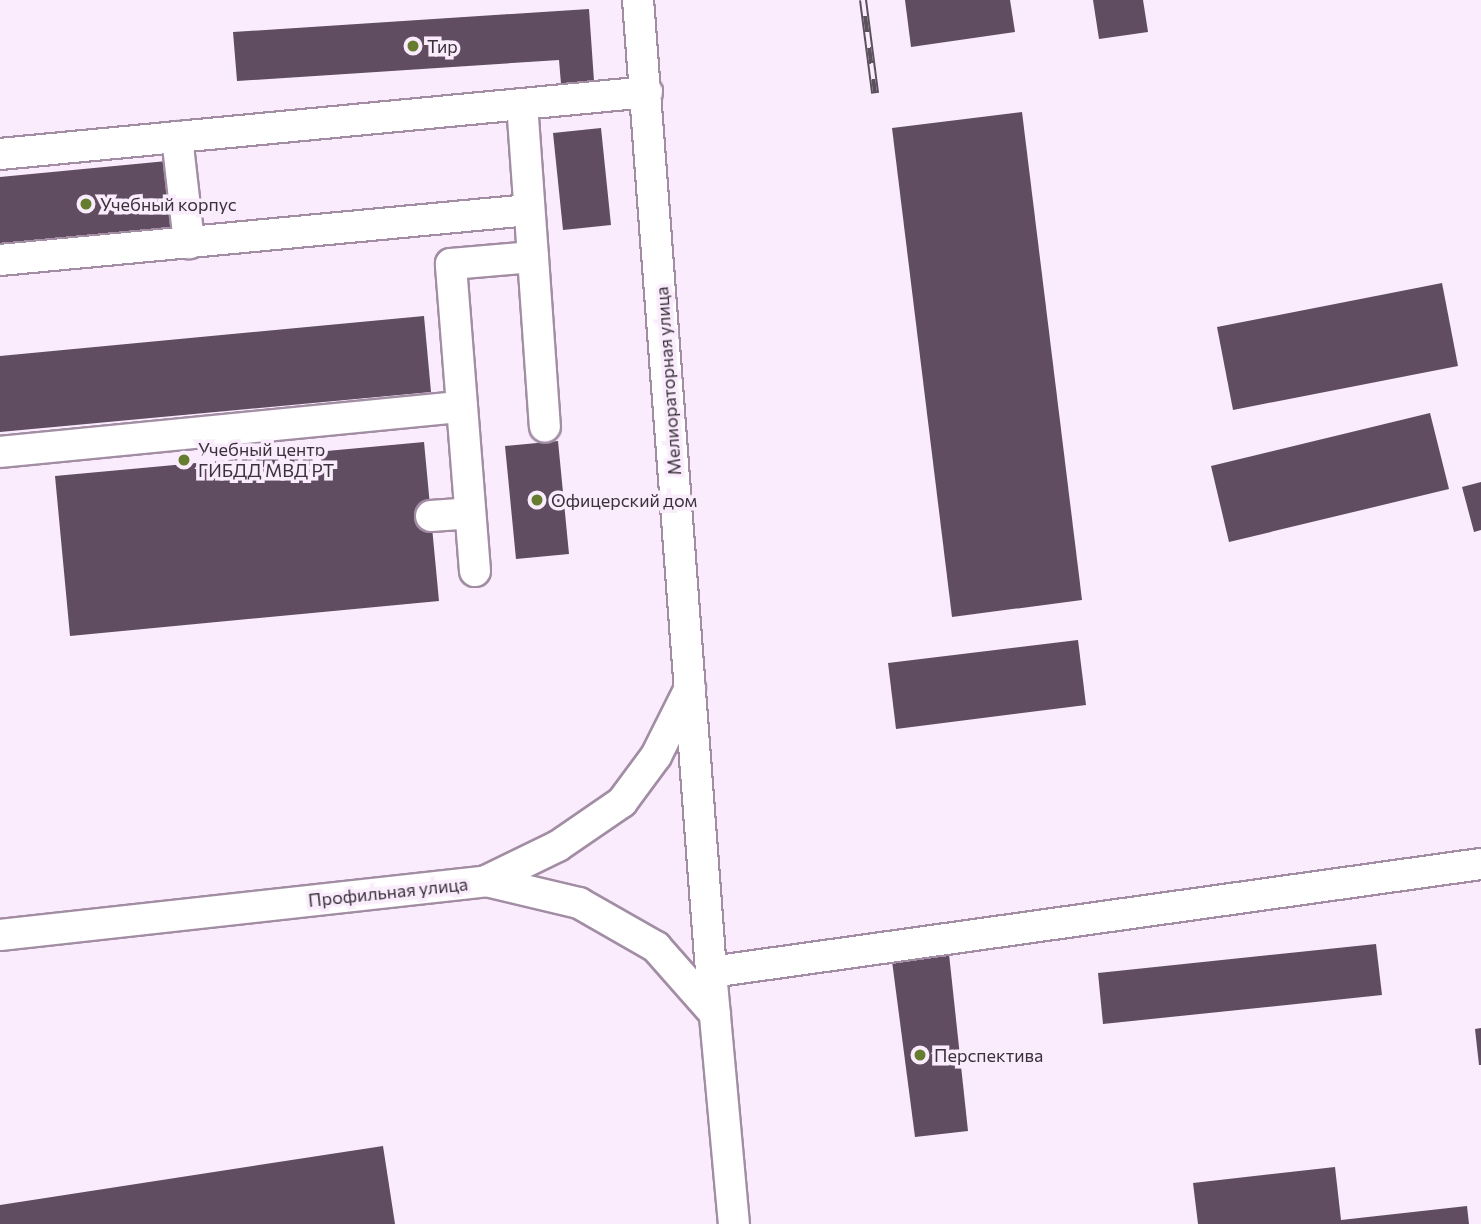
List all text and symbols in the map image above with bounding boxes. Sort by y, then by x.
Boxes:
place label: Тир [427,35,458,57]
marker: Тир [405,38,421,54]
place label: Учебный корпус [100,193,237,215]
marker: Учебный корпус [78,196,94,212]
street label: Мелиораторная улица [651,286,685,476]
place label: Учебный центр ГИБДД МВД РТ [198,439,334,482]
marker: Учебный центр ГИБДД МВД РТ [176,452,192,468]
place label: Офицерский дом [551,489,697,511]
marker: Офицерский дом [529,492,545,508]
street label: Профильная улица [307,873,469,911]
place label: Перспектива [934,1044,1043,1066]
marker: Перспектива [912,1047,928,1063]

